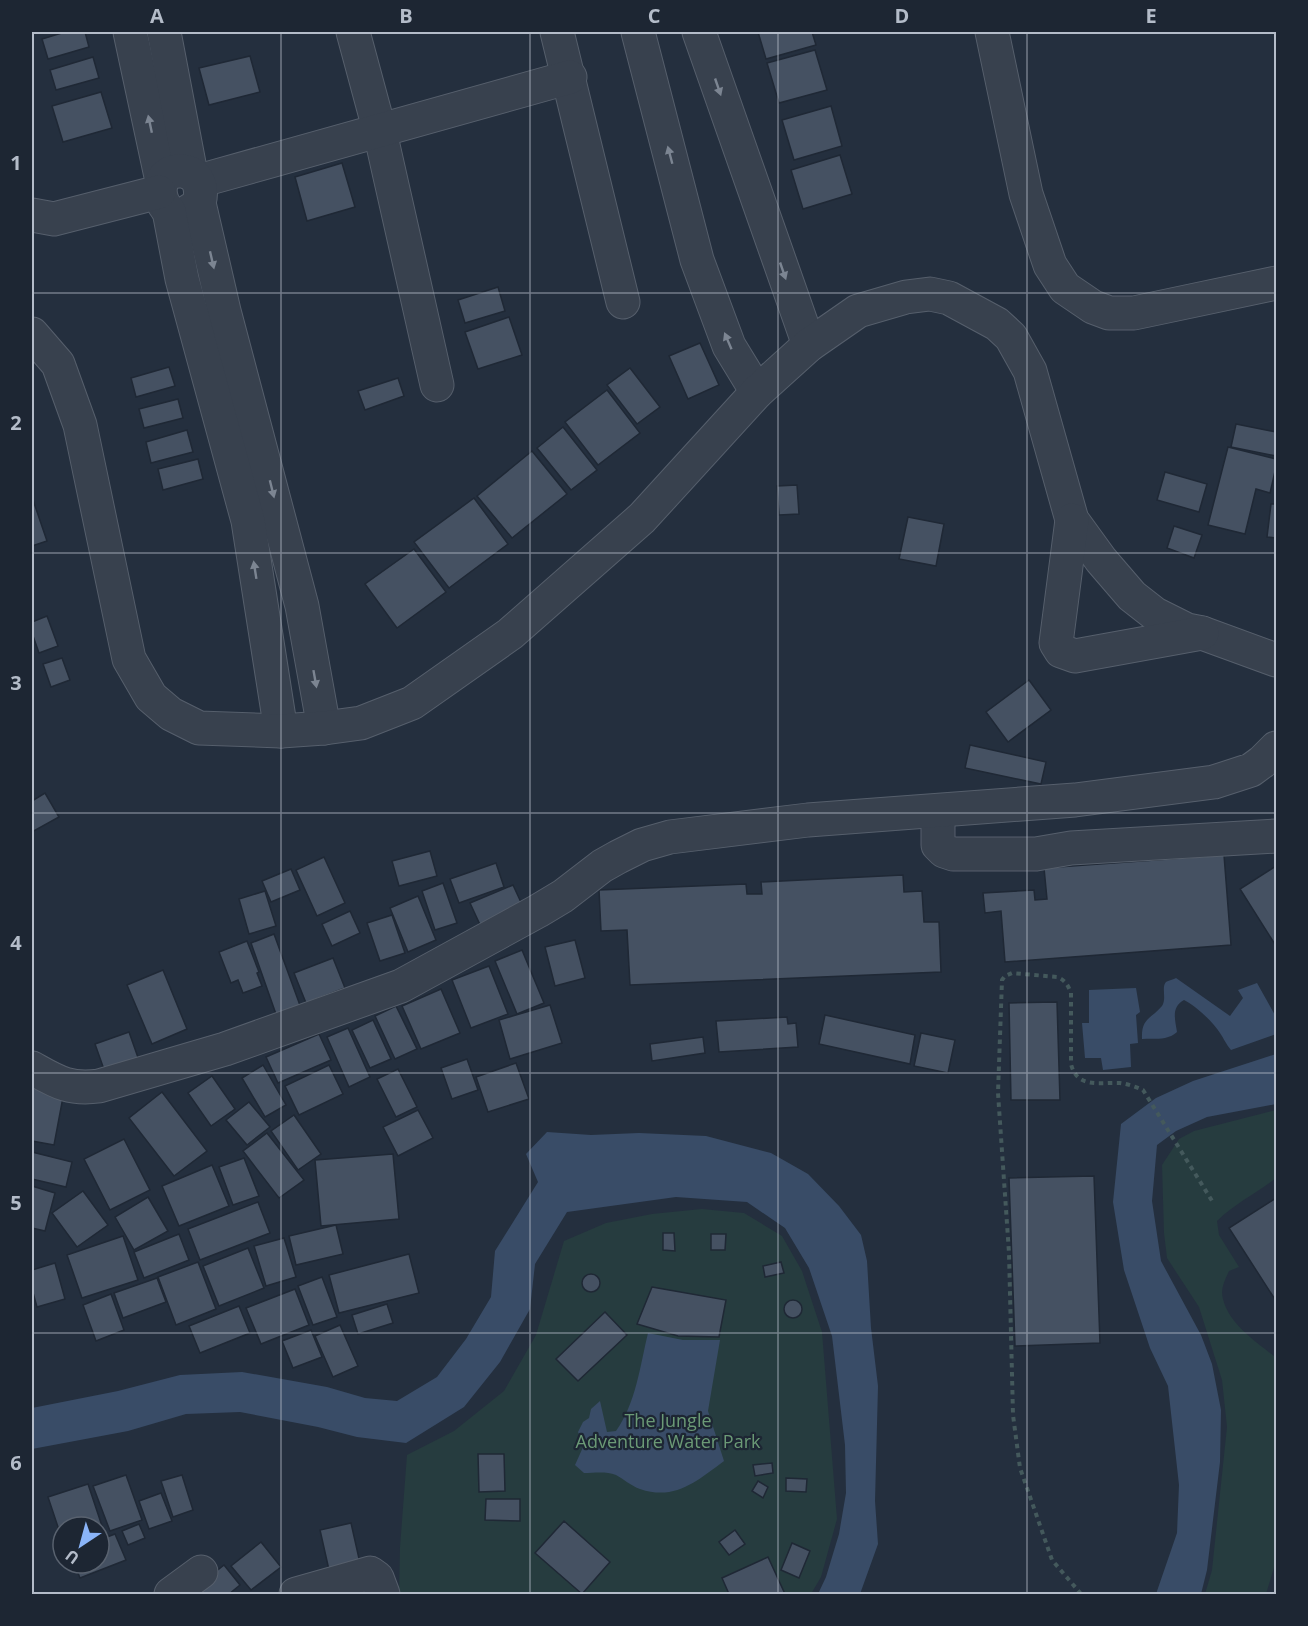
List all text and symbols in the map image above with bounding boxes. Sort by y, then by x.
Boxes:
text: A [150,2,164,29]
text: B [399,2,413,29]
text: C [648,2,661,29]
text: D [895,2,909,29]
text: E [1145,2,1157,29]
one-way arrow [714,78,724,96]
one-way arrow [144,115,154,133]
one-way arrow [665,146,674,164]
text: 1 [10,149,22,176]
one-way arrow [208,250,218,269]
one-way arrow [778,262,788,280]
one-way arrow [723,332,732,350]
text: 2 [10,409,22,436]
one-way arrow [268,480,278,498]
one-way arrow [251,560,260,579]
text: 3 [10,669,22,696]
one-way arrow [311,670,320,689]
text: 4 [10,929,22,956]
text: 5 [10,1189,22,1216]
park label: The Jungle Adventure Water Park [576,1408,761,1453]
text: 6 [10,1449,22,1476]
north arrow [51,1515,111,1575]
text: U [61,1545,84,1570]

